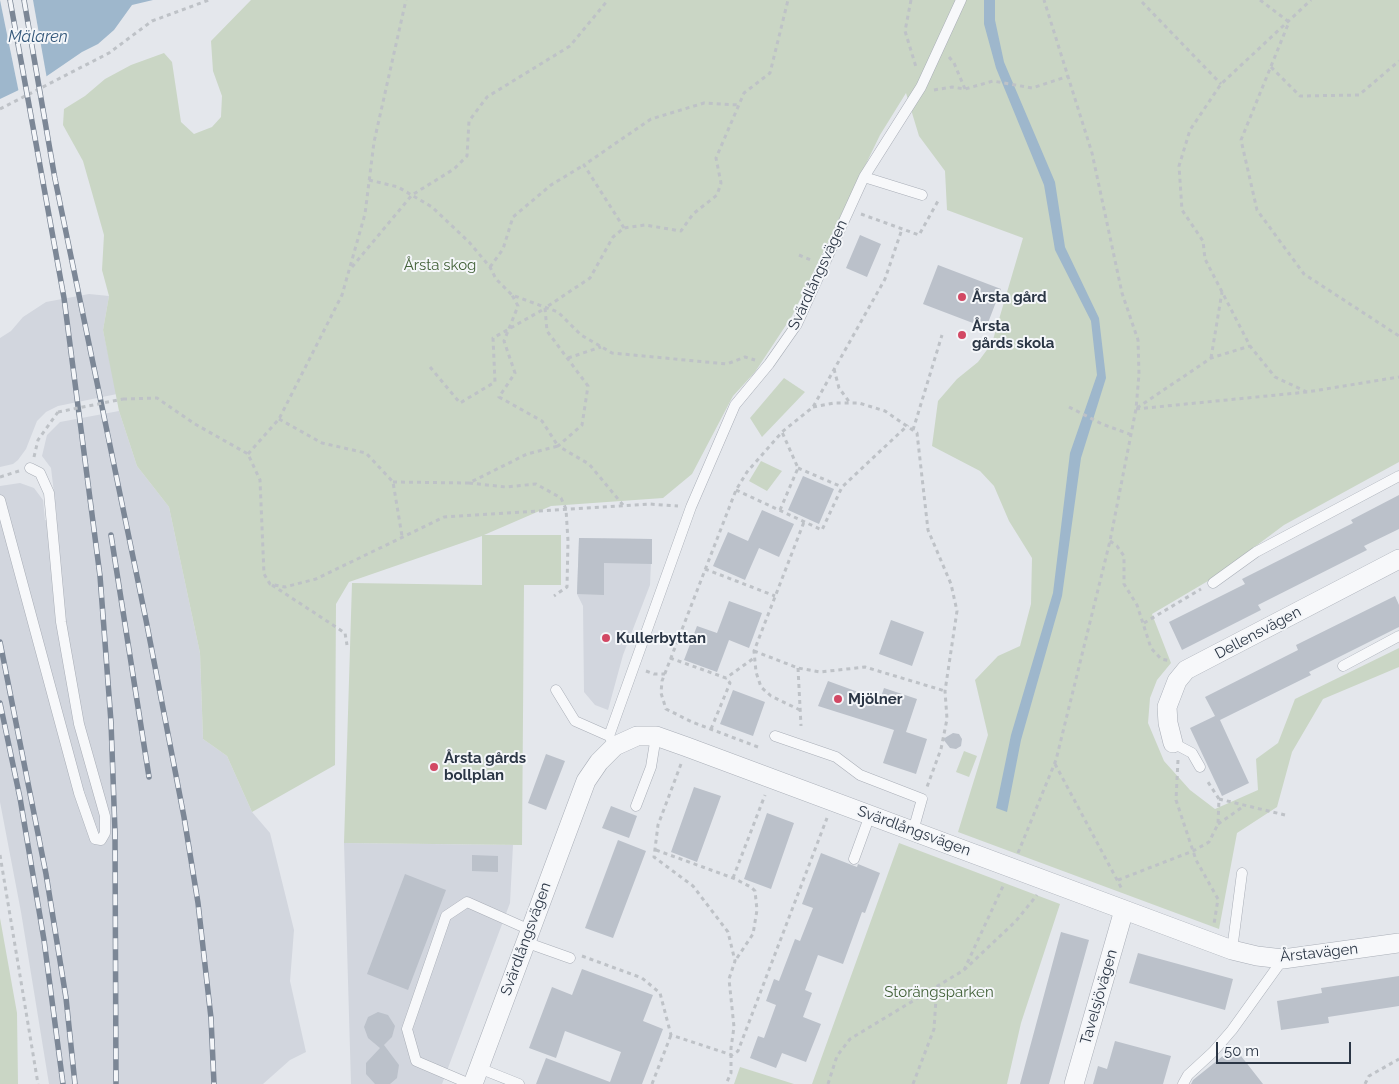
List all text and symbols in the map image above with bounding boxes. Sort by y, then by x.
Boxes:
water label: Mälaren [8,27,68,47]
street label: Svärdlångsvägen [785,217,851,333]
park label: Årsta skog [404,256,476,274]
place label: Årsta gård [972,288,1047,306]
marker: Årsta gård [956,291,968,303]
place label: Årsta gårds skola [972,317,1054,352]
marker: Årsta gårds skola [956,329,968,341]
street label: Dellensvägen [1212,603,1304,663]
place label: Kullerbyttan [616,629,706,647]
marker: Kullerbyttan [600,632,612,644]
place label: Mjölner [848,690,903,708]
marker: Mjölner [832,693,844,705]
place label: Årsta gårds bollplan [444,749,526,784]
marker: Årsta gårds bollplan [428,761,440,773]
street label: Svärdlångsvägen [855,802,973,860]
street label: Svärdlångsvägen [497,880,555,998]
street label: Årstavägen [1279,940,1359,966]
street label: Tavelsjövägen [1077,947,1121,1047]
park label: Storängsparken [884,983,994,1001]
scale bar [1219,1032,1354,1064]
text: 50 m [1224,1042,1259,1060]

